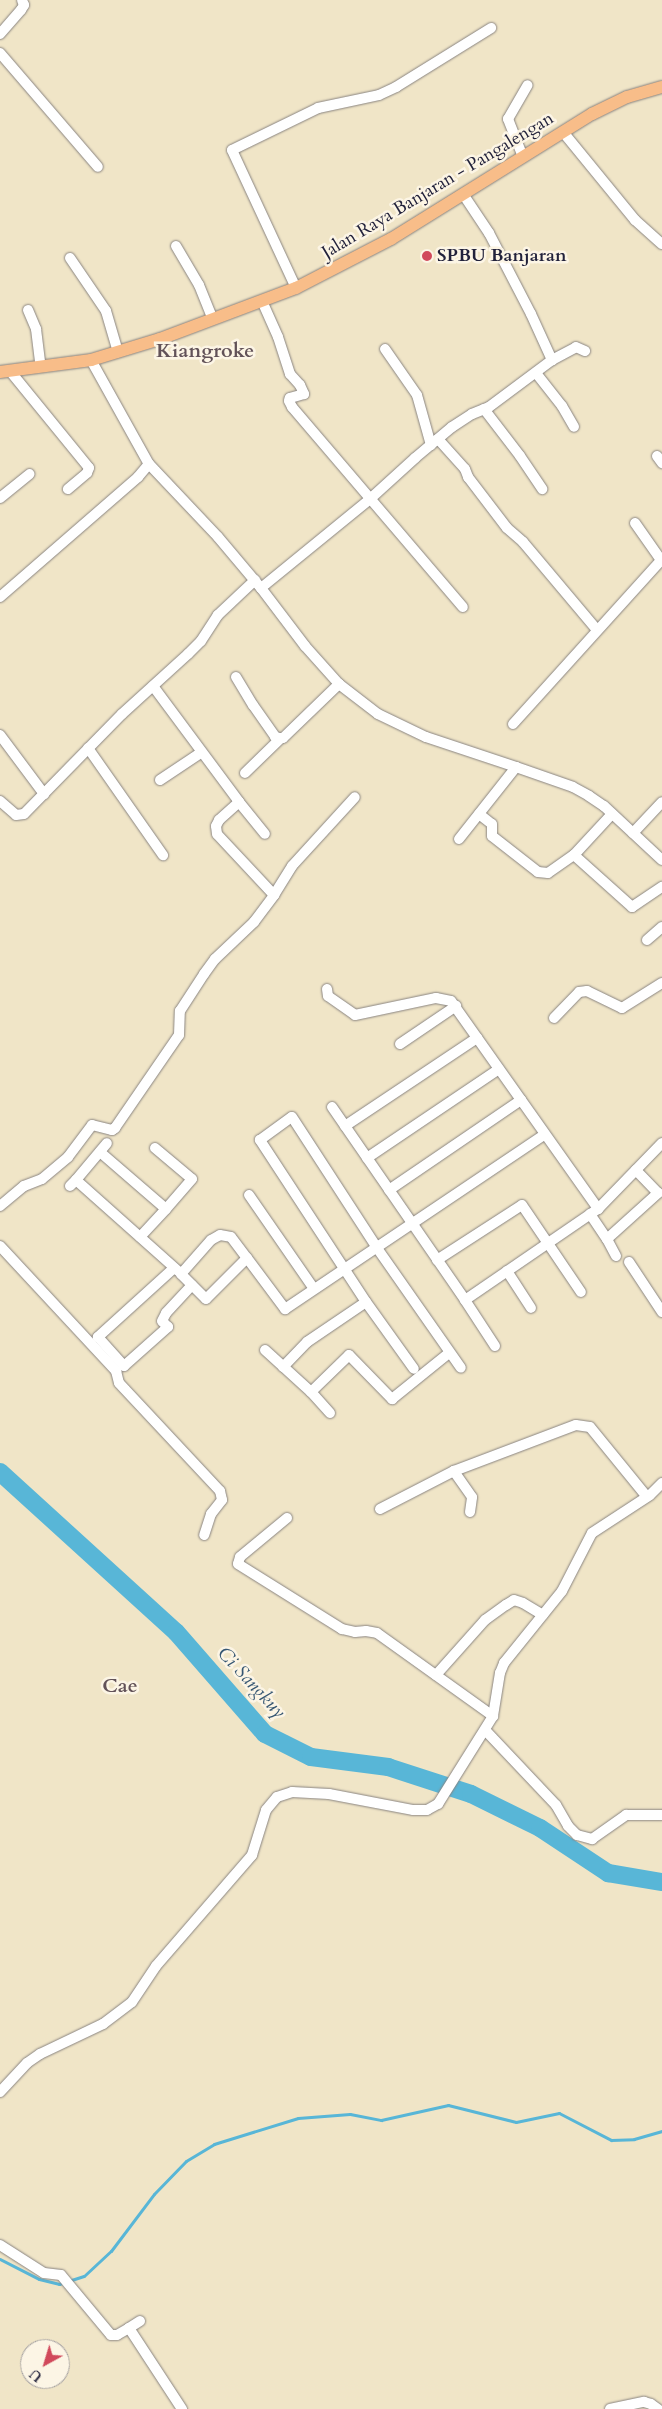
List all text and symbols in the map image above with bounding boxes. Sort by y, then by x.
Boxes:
street label: Jalan Raya Banjaran - Pangalengan [318,108,558,264]
place label: SPBU Banjaran [437,245,566,267]
marker: SPBU Banjaran [421,250,433,262]
district label: Kiangroke [156,338,254,362]
water label: Ci Sangkuy [212,1642,290,1724]
district label: Cae [102,1673,138,1697]
north arrow [20,2339,70,2389]
text: U [25,2364,46,2386]

